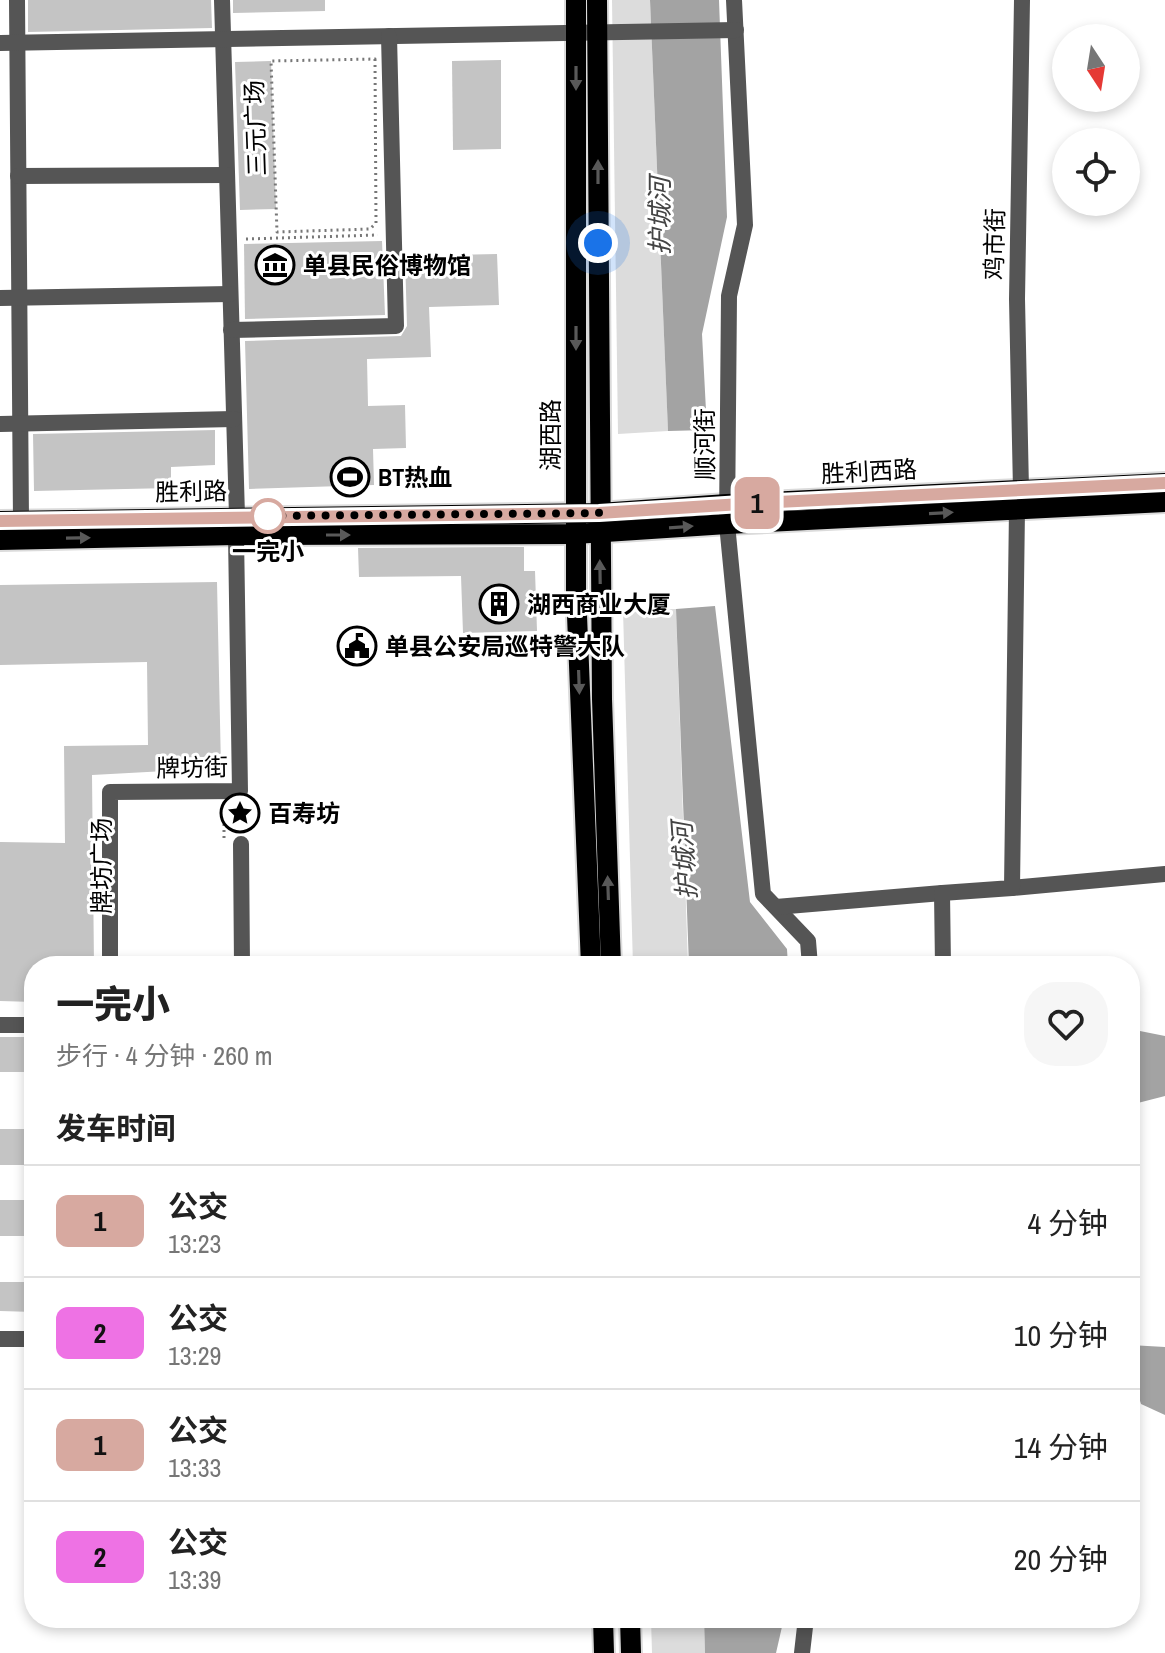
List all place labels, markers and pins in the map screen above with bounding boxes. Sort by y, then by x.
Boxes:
museum icon: 单县民俗博物馆 [254,244,296,286]
place label: 单县民俗博物馆 [303,249,471,281]
sports icon: BT热血 [329,456,371,498]
place label: BT热血 [378,461,452,493]
marker: 一完小 [251,499,285,533]
place label: 一完小 [232,535,304,567]
building icon: 湖西商业大厦 [478,583,520,625]
place label: 湖西商业大厦 [527,588,671,620]
public building icon: 单县公安局巡特警大队 [336,625,378,667]
place label: 单县公安局巡特警大队 [385,630,625,662]
place icon: 百寿坊 [219,792,261,834]
place label: 百寿坊 [268,797,340,829]

